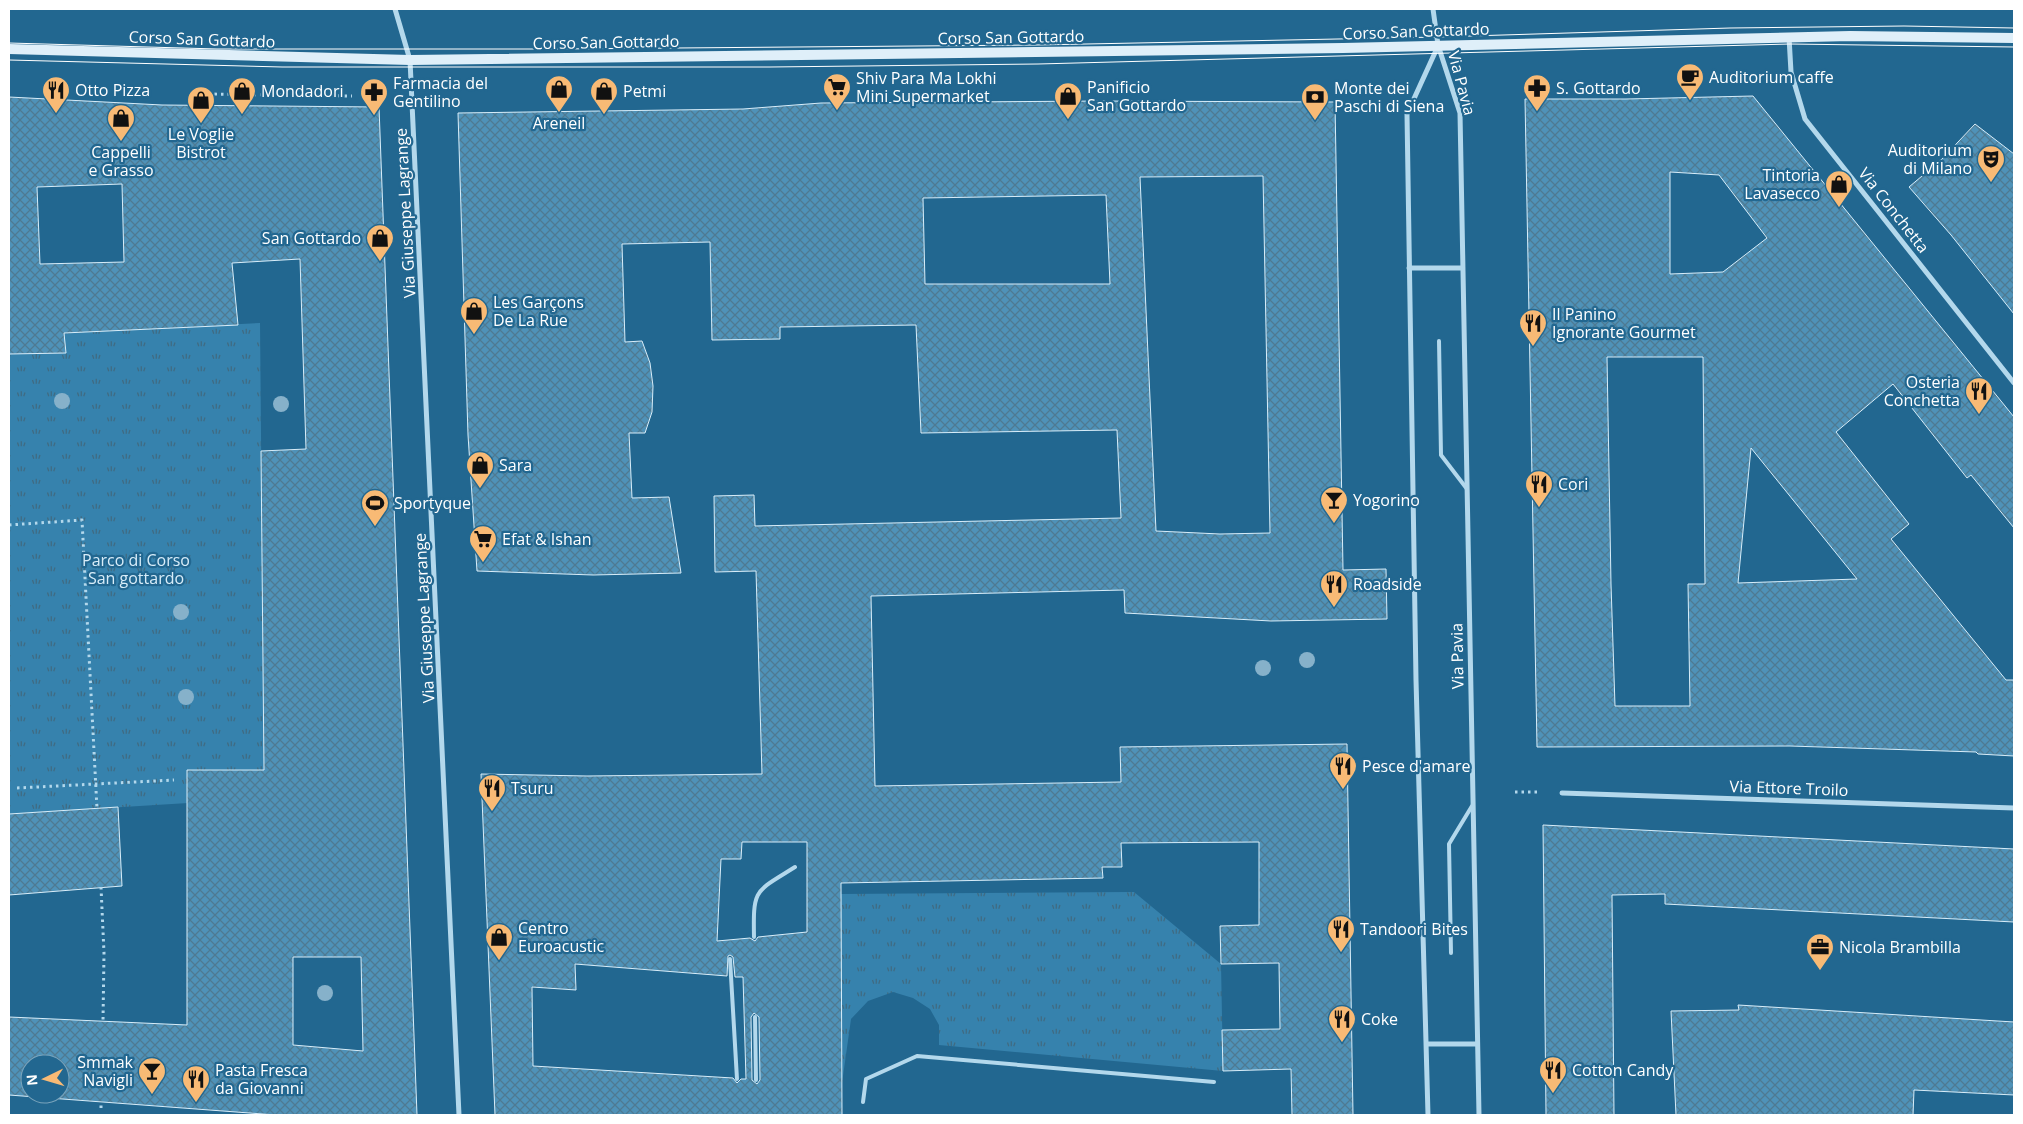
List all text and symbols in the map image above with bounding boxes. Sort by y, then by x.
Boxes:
street label: Corso San Gottardo [1342,17,1490,45]
street label: Corso San Gottardo [128,25,276,53]
street label: Corso San Gottardo [937,25,1085,49]
street label: Corso San Gottardo [532,30,680,54]
street label: Via Pavia [1443,48,1481,118]
cafe icon: Auditorium caffe [1675,62,1705,101]
place label: Auditorium caffe [1709,66,1834,88]
place label: Shiv Para Ma Lokhi Mini Supermarket [856,67,997,107]
place label: Farmacia del Gentilino [393,72,488,112]
supermarket icon: Shiv Para Ma Lokhi Mini Supermarket [822,72,852,111]
pharmacy icon: S. Gottardo [1522,73,1552,112]
shop icon: Areneil [544,74,574,113]
restaurant icon: Otto Pizza [41,75,71,114]
shop icon: Mondadori [227,76,257,115]
shop icon: Petmi [589,76,619,115]
place label: Panificio San Gottardo [1087,76,1186,116]
pharmacy icon: Farmacia del Gentilino [359,77,389,116]
place label: Monte dei Paschi di Siena [1334,77,1444,117]
place label: S. Gottardo [1556,77,1641,99]
place label: Otto Pizza [75,79,150,101]
place label: Mondadori [261,80,344,102]
place label: Petmi [623,80,666,102]
shop icon: Panificio San Gottardo [1053,81,1083,120]
bank icon: Monte dei Paschi di Siena [1300,82,1330,121]
shop icon: Le Voglie Bistrot [186,85,216,124]
shop icon: Cappelli e Grasso [106,103,136,142]
place label: Areneil [533,112,585,134]
place label: Le Voglie Bistrot [168,123,234,163]
street label: Via Giuseppe Lagrange [390,127,420,299]
place label: Auditorium di Milano [1888,139,1972,179]
place label: Cappelli e Grasso [88,141,154,181]
theatre icon: Auditorium di Milano [1976,144,2006,183]
street label: Via Conchetta [1854,163,1934,257]
place label: Tintoria Lavasecco [1744,164,1820,204]
shop icon: Tintoria Lavasecco [1824,169,1854,208]
shop icon: San Gottardo [365,223,395,262]
place label: San Gottardo [262,227,361,249]
place label: Les Garçons De La Rue [493,291,584,331]
shop icon: Les Garçons De La Rue [459,296,489,335]
place label: Il Panino Ignorante Gourmet [1552,303,1696,343]
restaurant icon: Il Panino Ignorante Gourmet [1518,308,1548,347]
place label: Osteria Conchetta [1884,371,1960,411]
restaurant icon: Osteria Conchetta [1964,376,1994,415]
shop icon: Sara [465,450,495,489]
place label: Sara [499,454,532,476]
restaurant icon: Cori [1524,469,1554,508]
place label: Cori [1558,473,1588,495]
bar icon: Yogorino [1319,485,1349,524]
sports icon: Sportyque [360,488,390,527]
place label: Yogorino [1353,489,1420,511]
place label: Sportyque [394,492,471,514]
supermarket icon: Efat & Ishan [468,524,498,563]
place label: Efat & Ishan [502,528,591,550]
street label: Via Giuseppe Lagrange [409,532,439,704]
park label: Parco di Corso San gottardo [82,549,190,589]
restaurant icon: Roadside [1319,569,1349,608]
place label: Roadside [1353,573,1422,595]
street label: Via Pavia [1445,623,1469,689]
restaurant icon: Pesce d'amare [1328,751,1358,790]
place label: Pesce d'amare [1362,755,1470,777]
restaurant icon: Tsuru [477,773,507,812]
street label: Via Ettore Troilo [1729,775,1849,801]
place label: Tsuru [511,777,554,799]
restaurant icon: Tandoori Bites [1326,914,1356,953]
place label: Centro Euroacustic [518,917,605,957]
place label: Tandoori Bites [1360,918,1468,940]
shop icon: Centro Euroacustic [484,922,514,961]
office icon: Nicola Brambilla [1805,932,1835,971]
place label: Nicola Brambilla [1839,936,1961,958]
restaurant icon: Coke [1327,1004,1357,1043]
place label: Coke [1361,1008,1398,1030]
place label: Smmak Navigli [77,1051,134,1091]
north arrow [20,1054,70,1104]
restaurant icon: Cotton Candy [1538,1055,1568,1094]
bar icon: Smmak Navigli [137,1056,167,1095]
place label: Pasta Fresca da Giovanni [215,1059,308,1099]
place label: Cotton Candy [1572,1059,1674,1081]
restaurant icon: Pasta Fresca da Giovanni [181,1064,211,1103]
text: N [22,1074,42,1087]

